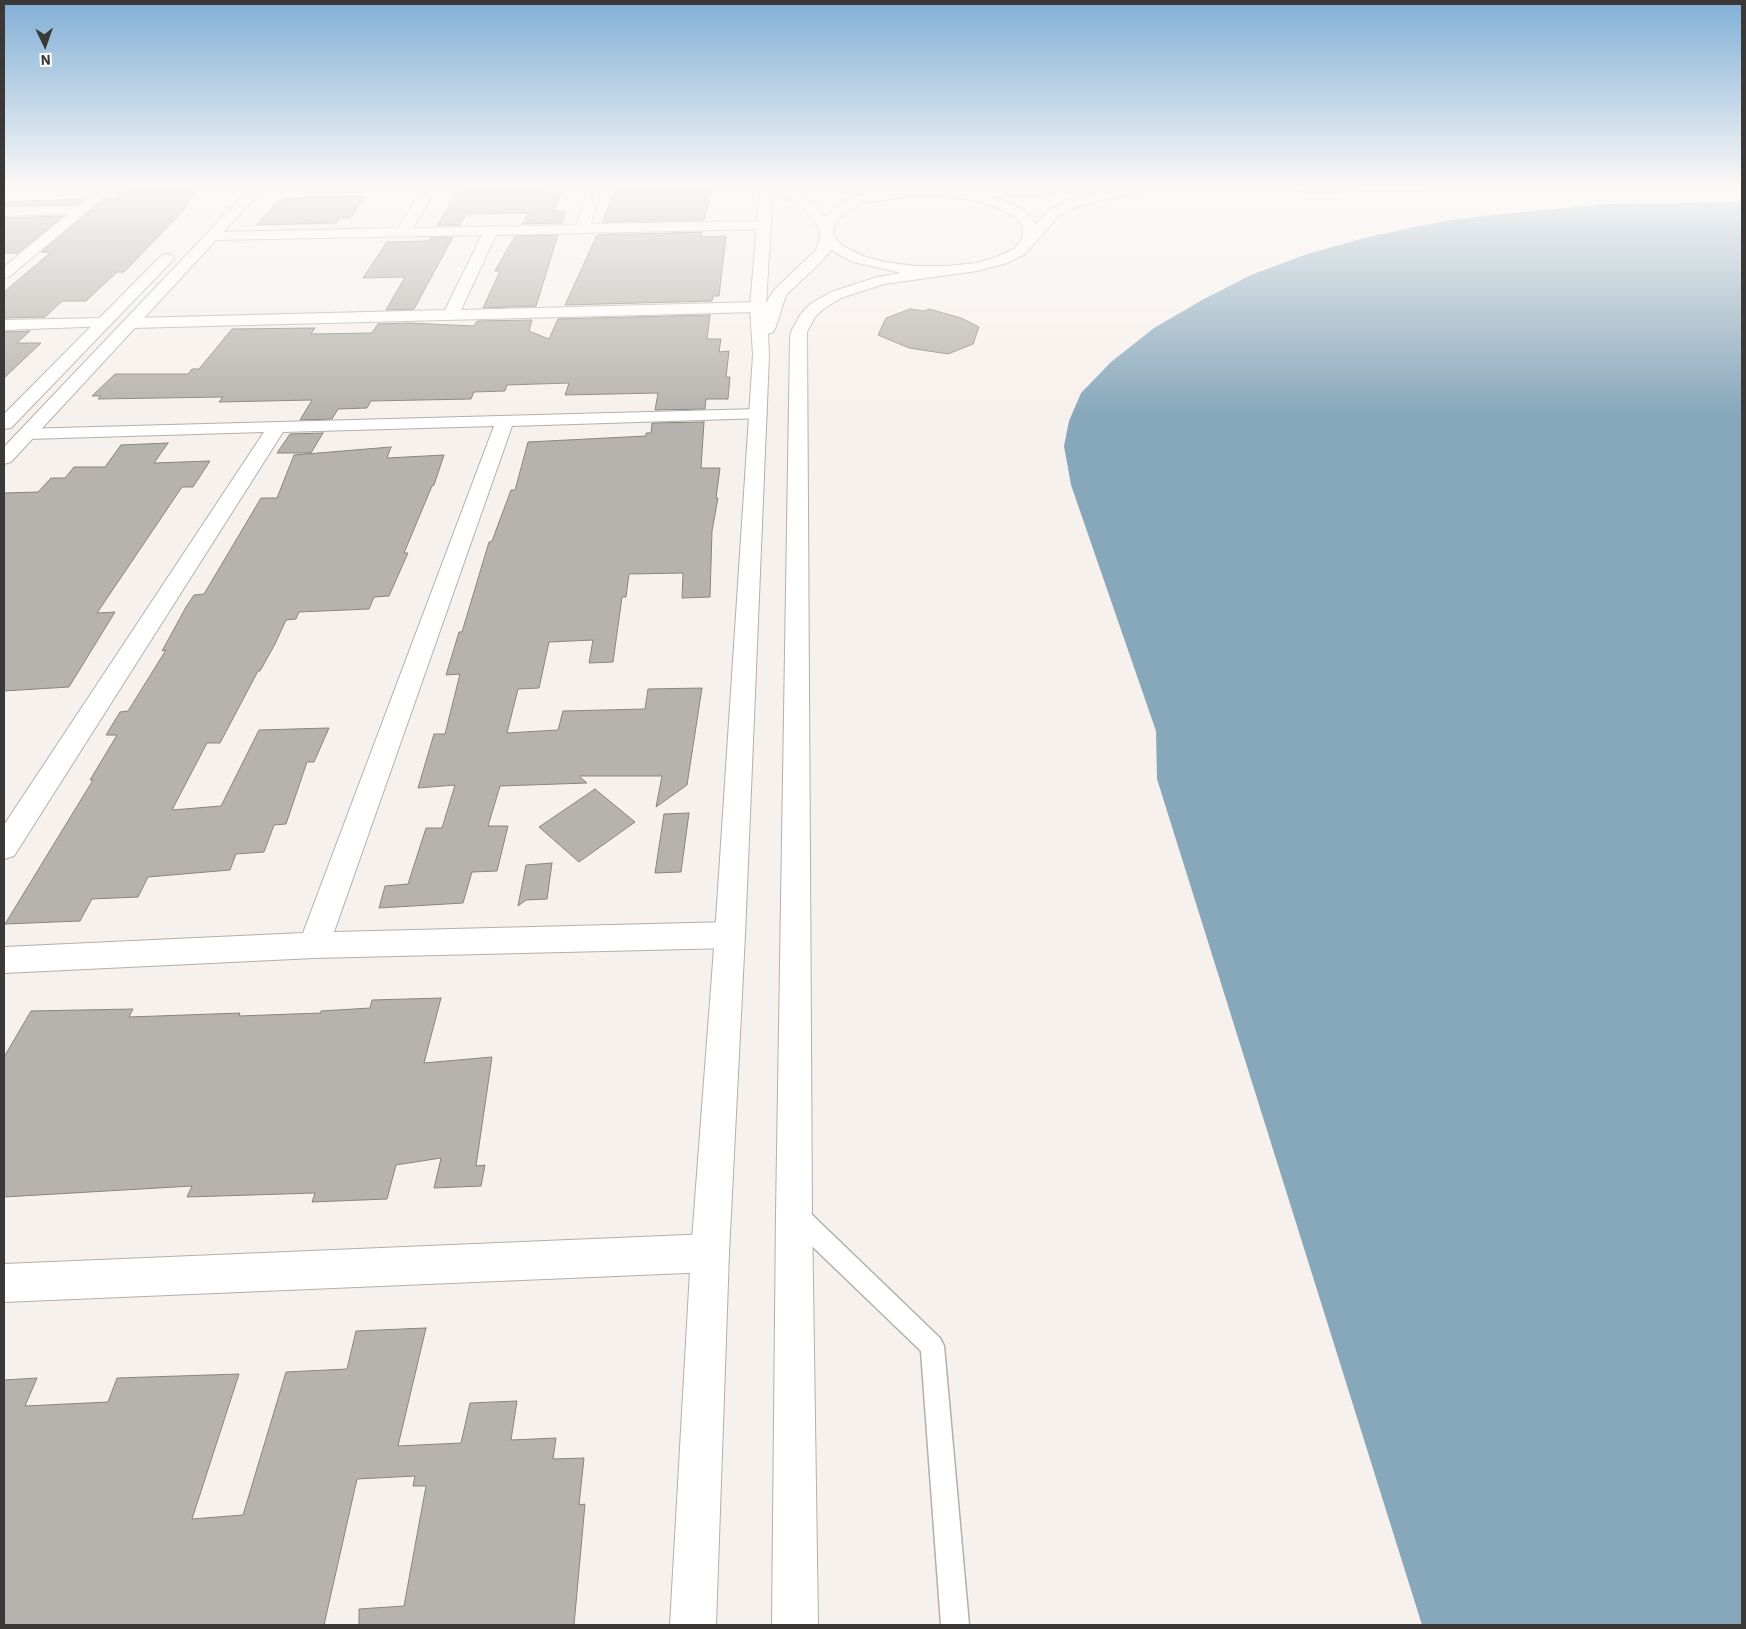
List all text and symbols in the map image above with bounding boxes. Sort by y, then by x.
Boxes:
north arrow [20,20,70,70]
text: N [40,51,51,69]

